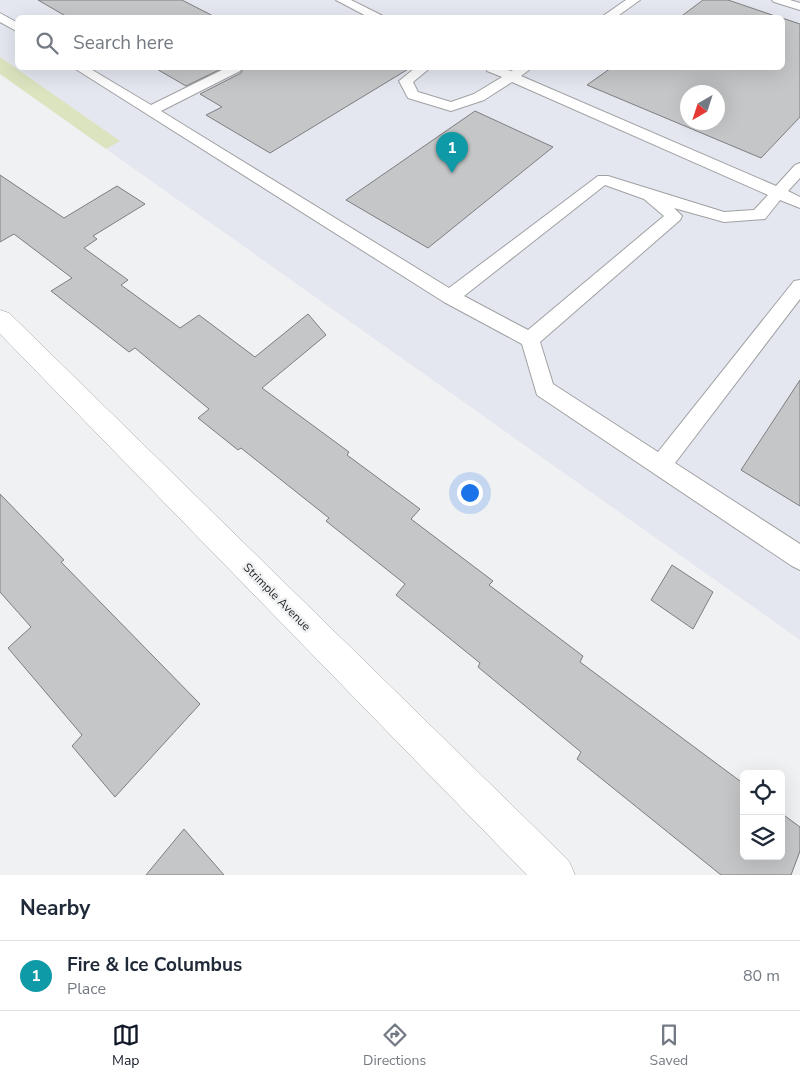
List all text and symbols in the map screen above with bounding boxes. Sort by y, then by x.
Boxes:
search box [15,15,785,70]
icon: search [33,29,61,57]
text: Search here [73,30,174,56]
north arrow [680,85,725,130]
pin: 1 [436,132,468,173]
your location [457,480,483,506]
street label: Strimple Avenue [240,560,314,634]
map controls [740,770,785,860]
button: locate [740,770,785,815]
button: layers [740,815,785,860]
text: Nearby [20,894,90,922]
text: Fire & Ice Columbus [67,952,242,978]
text: 1 [31,965,41,987]
text: 80 m [743,965,780,987]
text: Place [67,978,106,1000]
tab: Map [112,1021,140,1070]
tab: Directions [363,1021,426,1070]
tab: Saved [650,1021,688,1070]

